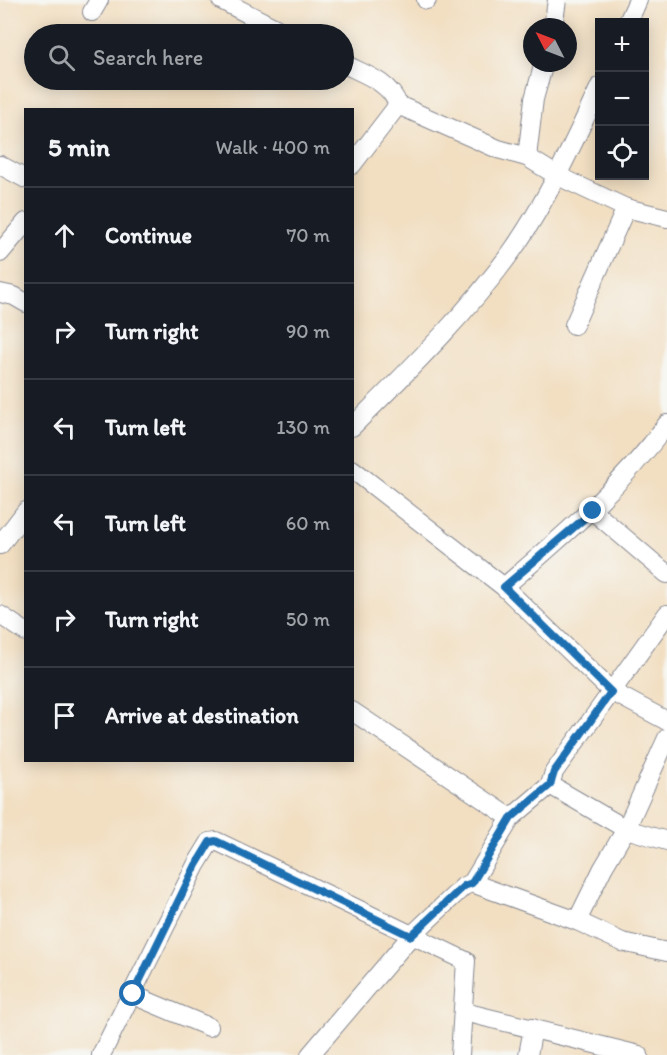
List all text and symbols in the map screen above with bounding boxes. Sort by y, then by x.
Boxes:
north arrow [523,18,577,72]
map controls [595,18,649,180]
button: + [595,18,649,72]
search box [24,24,354,90]
icon: search [45,41,78,74]
text: Search here [93,44,203,71]
button: − [595,72,649,126]
button: locate [595,126,649,180]
text: 5 min [48,131,110,163]
text: Walk · 400 m [216,135,330,159]
icon: ahead [48,219,81,252]
text: Continue [105,222,192,249]
text: 70 m [286,223,330,247]
icon: right [48,315,81,348]
text: Turn right [105,318,199,345]
text: 90 m [286,319,330,343]
icon: left [48,411,81,444]
text: Turn left [105,414,186,441]
text: 130 m [276,415,330,439]
route end [579,497,605,523]
icon: left [48,507,81,540]
text: Turn left [105,510,186,537]
text: 60 m [286,511,330,535]
icon: right [48,603,81,636]
text: Turn right [105,606,199,633]
text: 50 m [286,607,330,631]
icon: arrive [48,699,81,732]
text: Arrive at destination [105,702,299,729]
route start [119,980,145,1006]

